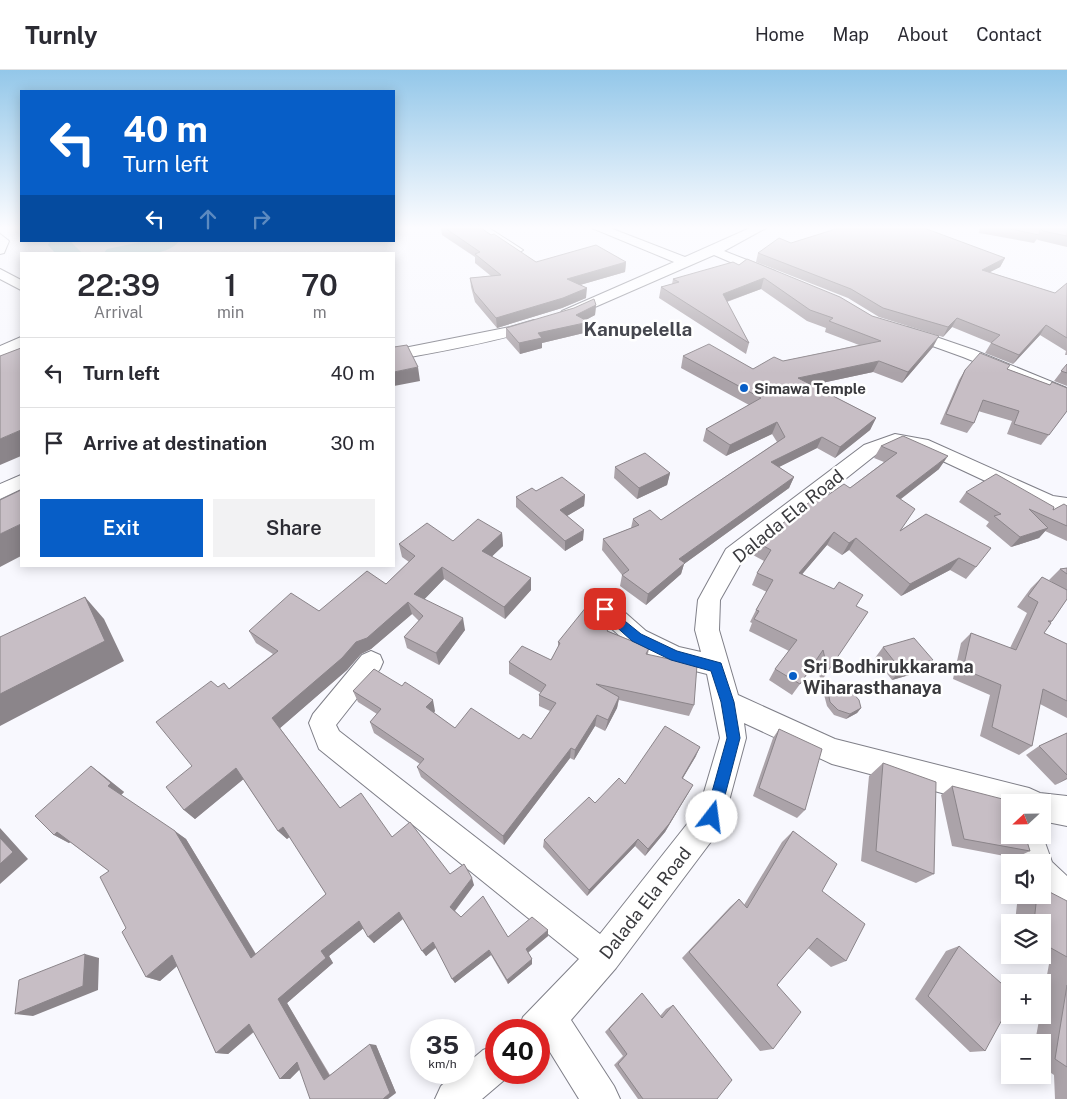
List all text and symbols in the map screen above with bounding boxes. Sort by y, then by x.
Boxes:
text: Turnly [25,21,98,49]
text: Home [755,24,805,45]
text: Map [833,24,869,45]
text: About [897,24,948,45]
text: Contact [976,24,1042,45]
text: 40 m [123,109,208,150]
icon: left [40,110,105,175]
text: Turn left [123,151,209,177]
icon: left [141,205,169,233]
icon: ahead [194,205,222,233]
icon: right [247,205,275,233]
text: 22:39 [77,267,160,303]
text: 1 [224,267,237,303]
text: 70 [301,267,338,303]
text: Arrival [94,303,143,322]
text: min [217,303,244,322]
text: m [313,303,326,322]
district label: Kanupelella [584,318,692,340]
icon: left [40,359,68,387]
text: Turn left [83,362,160,384]
text: 40 m [330,362,375,384]
place label: Simawa Temple [754,380,866,397]
marker: Simawa Temple [738,382,750,394]
icon: arrive [40,429,68,457]
text: Arrive at destination [83,432,267,454]
text: 30 m [330,432,375,454]
street label: Dalada Ela Road [729,465,847,567]
button: Exit [40,499,203,557]
button: Share [213,499,375,557]
pin [584,588,626,630]
icon: arrive [591,595,619,623]
place label: Sri Bodhirukkarama Wiharasthanaya [803,656,974,698]
marker: Sri Bodhirukkarama Wiharasthanaya [787,670,799,682]
position arrow [685,790,737,842]
north arrow [1001,794,1051,844]
map controls [1001,794,1051,1084]
street label: Dalada Ela Road [595,843,695,963]
button: sound [1001,854,1051,904]
button: layers [1001,914,1051,964]
button: + [1001,974,1051,1024]
speed limit sign: 40 [485,1019,550,1084]
text: 35 [426,1030,459,1060]
button: − [1001,1034,1051,1084]
text: km/h [428,1057,457,1071]

